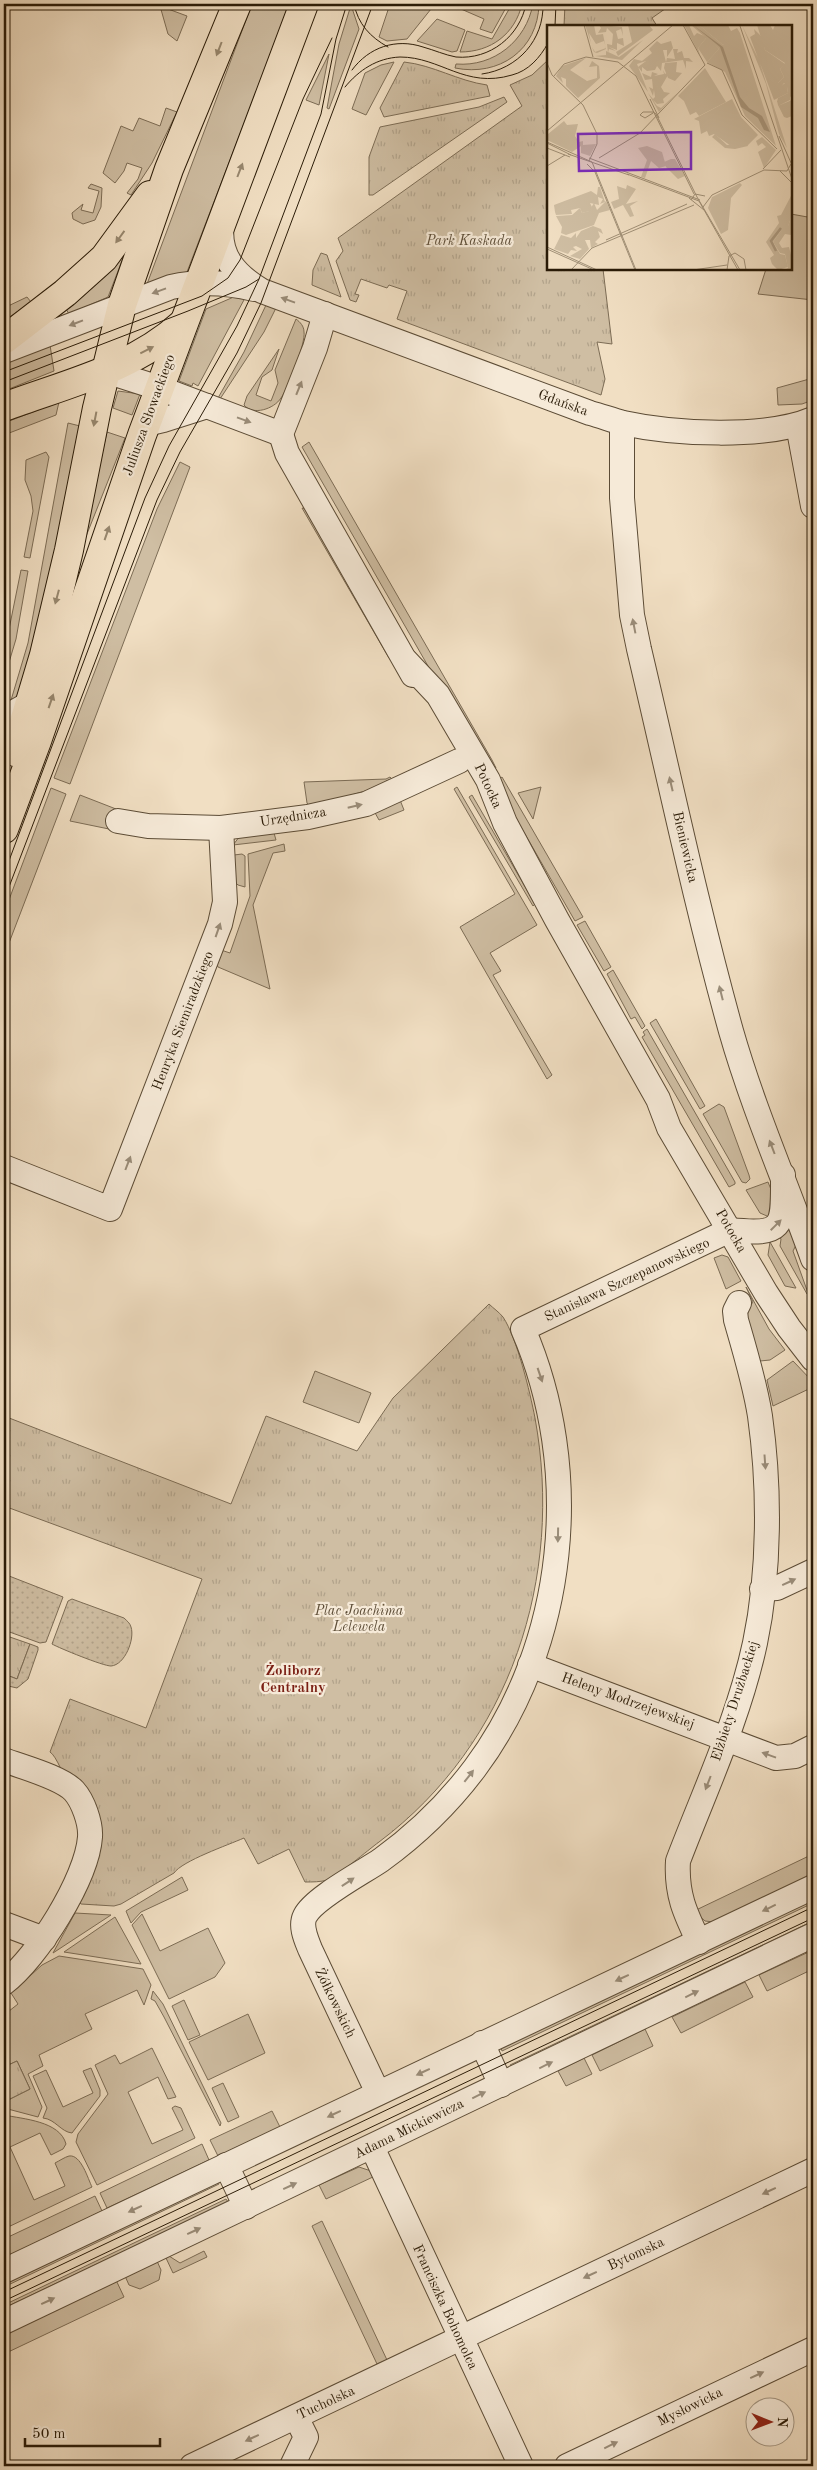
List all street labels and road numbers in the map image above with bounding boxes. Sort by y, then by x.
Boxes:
street label: Juliusza Słowackiego [121,352,177,477]
street label: Gdańska [536,388,590,419]
street label: Potocka [472,761,504,811]
street label: Urzędnicza [259,805,327,829]
street label: Bieniewicka [670,810,700,884]
street label: Henryka Siemiradzkiego [150,949,216,1093]
street label: Potocka [713,1207,749,1255]
street label: Stanisława Szczepanowskiego [542,1235,712,1324]
street label: Elżbiety Drużbackiej [709,1639,761,1763]
street label: Heleny Modrzejewskiej [559,1670,697,1732]
street label: Żółkowskich [312,1965,361,2040]
street label: Adama Mickiewicza [352,2096,466,2162]
street label: Bytomska [606,2235,666,2273]
street label: Franciszka Bohomolca [410,2242,480,2372]
street label: Tucholska [295,2383,357,2422]
street label: Mysłowicka [655,2385,725,2429]

